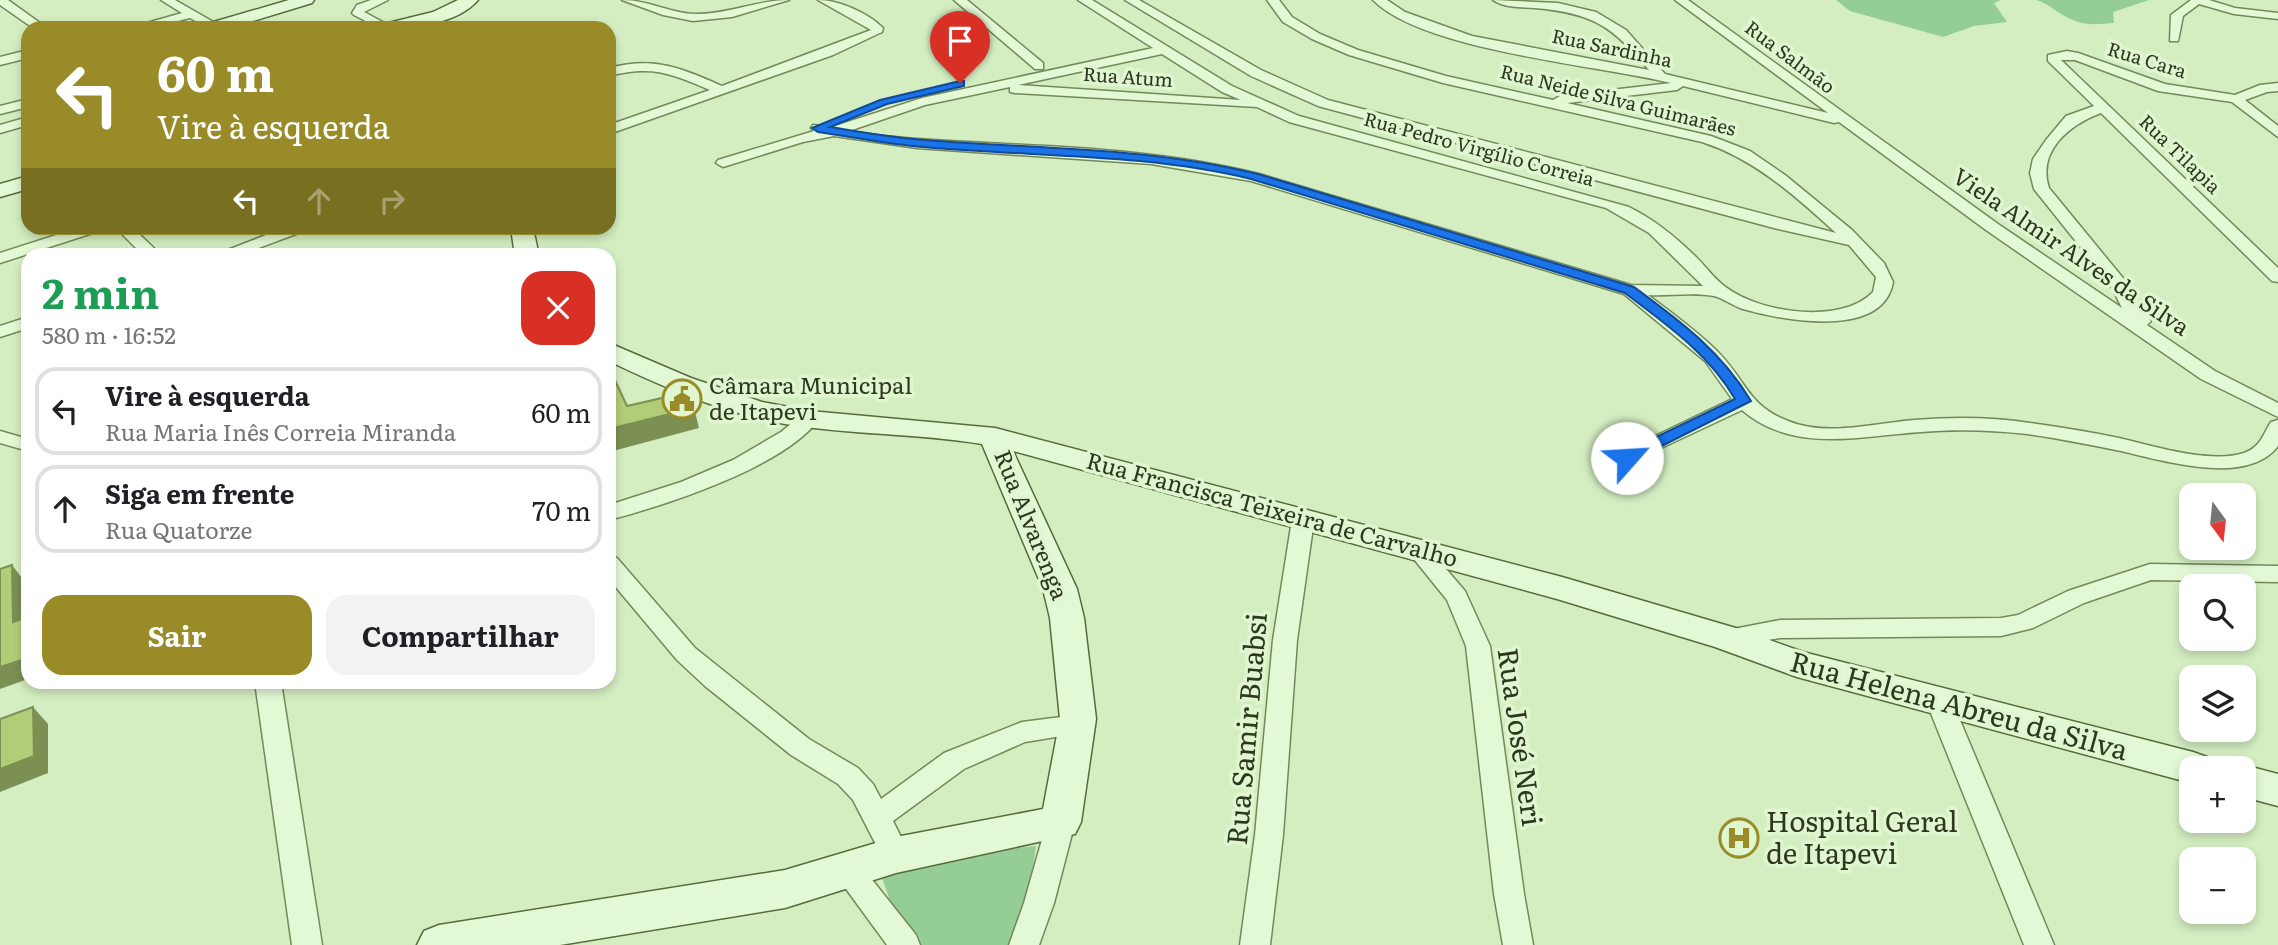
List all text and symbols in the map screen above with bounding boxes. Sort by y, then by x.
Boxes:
pin [930,11,990,83]
street label: Rua Salmão [1740,13,1842,99]
street label: Rua Sardinha [1549,21,1676,74]
icon: arrive [941,22,979,60]
text: 60 m [157,34,274,107]
street label: Rua Cara [2104,34,2191,85]
icon: left [42,49,133,140]
street label: Rua Neide Silva Guimarães [1497,56,1739,142]
street label: Rua Atum [1082,59,1174,93]
text: Vire à esquerda [157,101,390,149]
street label: Rua Pedro Virgílio Correia [1361,104,1598,193]
street label: Rua Tilapia [2134,107,2228,200]
street label: Viela Almir Alves da Silva [1947,158,2198,343]
icon: left [227,182,265,220]
icon: ahead [300,182,338,220]
icon: right [373,182,411,220]
text: 2 min [42,260,159,322]
button: close [521,271,595,345]
text: 580 m · 16:52 [42,317,176,351]
place label: Câmara Municipal de Itapevi [709,367,912,427]
text: Vire à esquerda [105,375,310,414]
public building icon: Câmara Municipal de Itapevi [661,378,703,420]
icon: left [46,392,84,430]
text: 60 m [532,392,591,431]
text: Rua Maria Inês Correia Miranda [105,414,456,448]
position arrow [1590,421,1664,495]
street label: Rua Francisca Teixeira de Carvalho [1083,442,1462,574]
street label: Rua Alvarenga [987,444,1079,605]
text: Siga em frente [105,473,294,512]
north arrow [2179,483,2256,560]
map controls [2179,483,2256,924]
icon: ahead [46,490,84,528]
text: 70 m [532,490,591,529]
text: Rua Quatorze [105,512,252,546]
button: search [2179,574,2256,651]
button: Sair [42,595,312,675]
button: Compartilhar [326,595,595,675]
street label: Rua Samir Buabsi [1214,611,1276,847]
street label: Rua Helena Abreu da Silva [1786,639,2133,769]
street label: Rua José Neri [1489,645,1555,829]
button: layers [2179,665,2256,742]
button: + [2179,756,2256,833]
place label: Hospital Geral de Itapevi [1766,799,1958,873]
hospital icon: Hospital Geral de Itapevi [1718,817,1760,859]
button: − [2179,847,2256,924]

